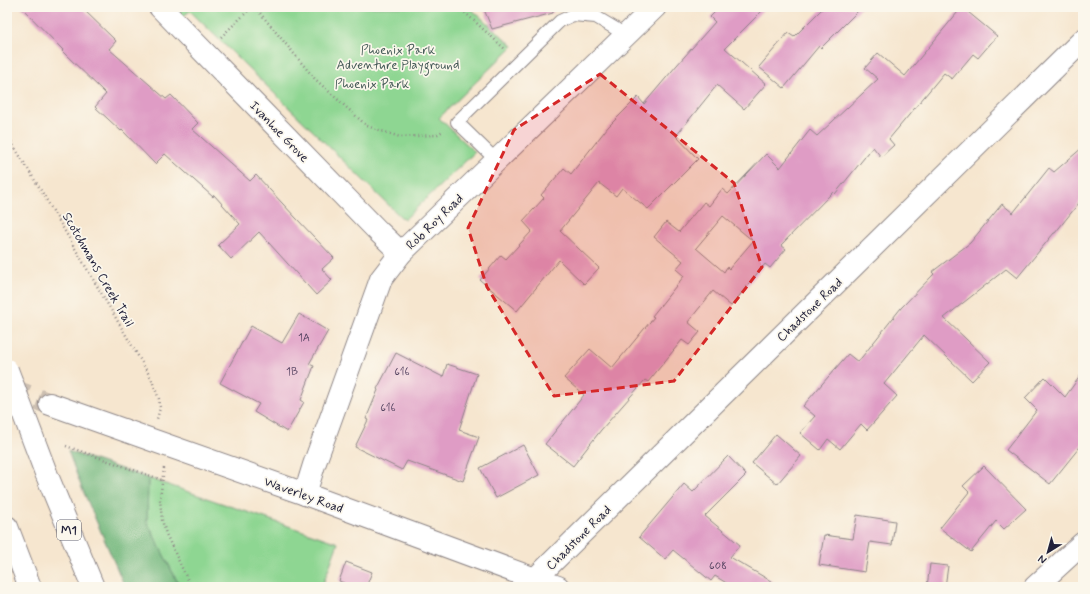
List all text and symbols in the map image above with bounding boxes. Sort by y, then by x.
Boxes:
park label: Phoenix Park Adventure Playground [337,42,459,76]
park label: Phoenix Park [335,76,410,93]
street label: Ivanhoe Grove [245,98,312,166]
street label: Rob Roy Road [403,190,467,254]
street label: Scotchmans Creek Trail [58,210,138,330]
street label: Chadstone Road [773,274,847,346]
house number: 1A [298,331,310,345]
house number: 1B [286,365,298,379]
house number: 616 [394,365,410,379]
house number: 616 [380,401,396,415]
street label: Waverley Road [262,473,345,518]
street label: Chadstone Road [543,502,615,574]
road number: M1 [57,520,81,540]
north arrow [1028,532,1068,572]
text: N [1035,551,1050,567]
house number: 608 [709,559,727,573]

